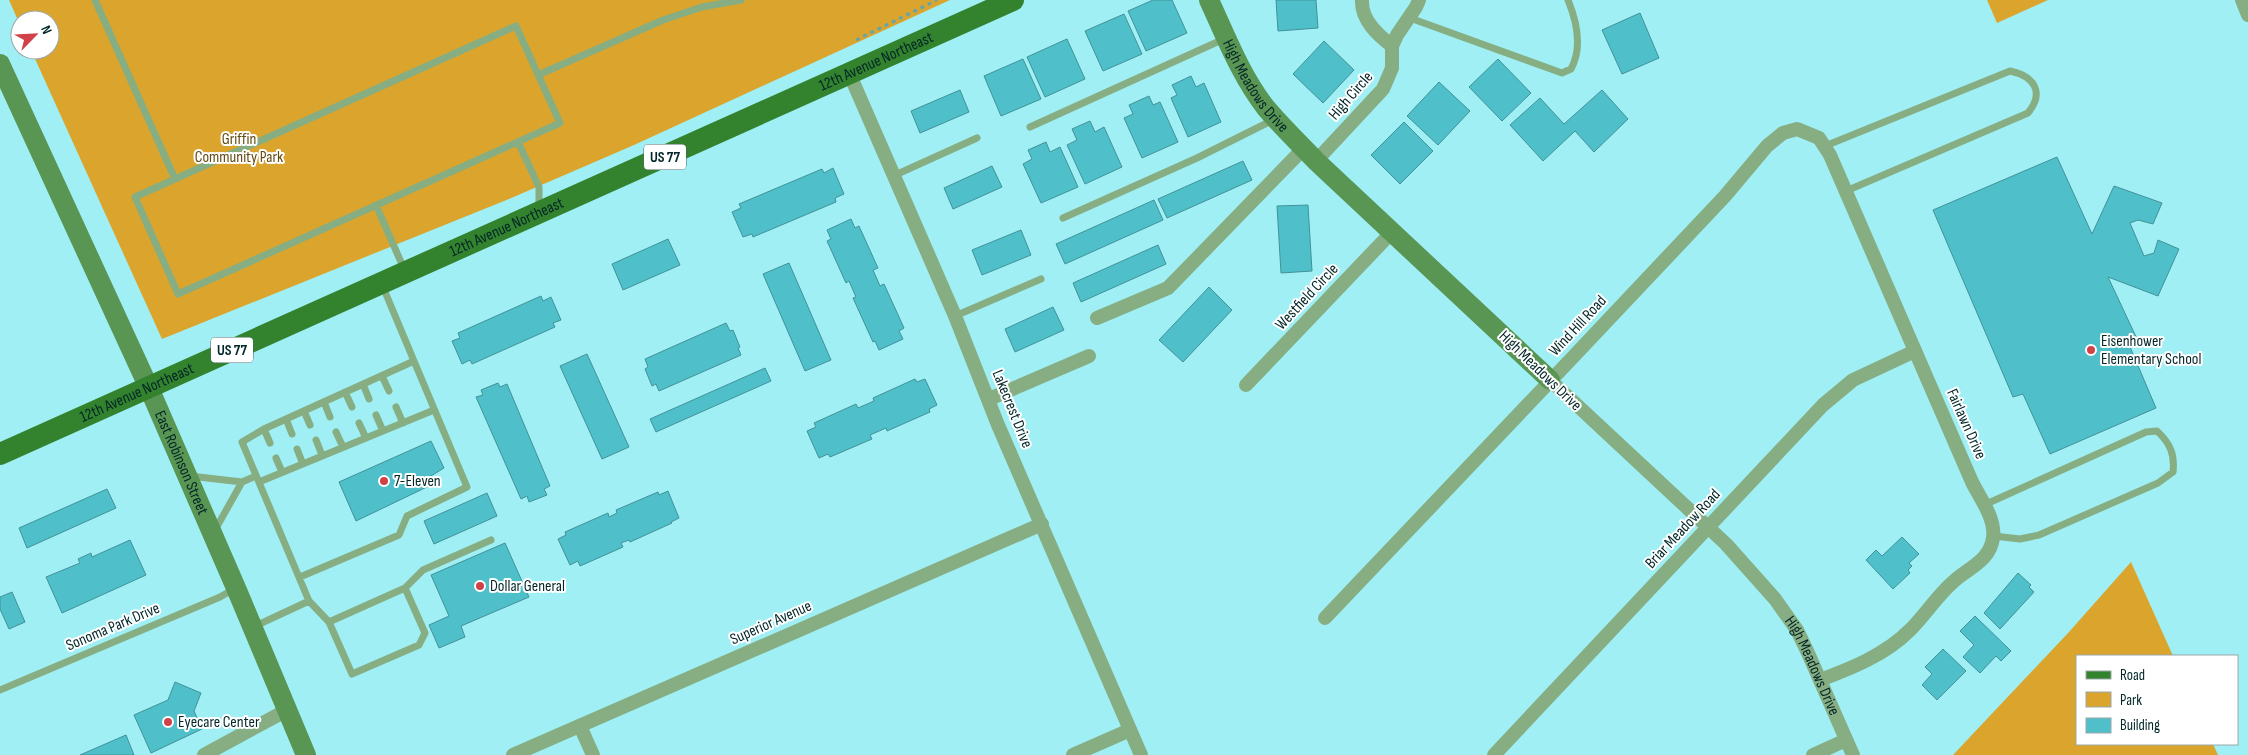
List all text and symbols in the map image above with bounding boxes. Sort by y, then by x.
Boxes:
north arrow [10,10,60,60]
text: N [37,23,56,37]
street label: 12th Avenue Northeast [816,28,936,95]
street label: High Meadows Drive [1219,36,1293,136]
street label: High Circle [1325,68,1377,124]
park label: Griffin Community Park [195,130,283,167]
road number: US 77 [644,144,686,170]
street label: 12th Avenue Northeast [446,193,567,261]
street label: Westfield Circle [1272,260,1342,334]
street label: Wind Hill Road [1545,292,1611,360]
street label: High Meadows Drive [1495,327,1585,415]
place label: Eisenhower Elementary School [2101,332,2201,369]
road number: US 77 [211,338,253,362]
marker: Eisenhower Elementary School [2085,344,2097,356]
street label: 12th Avenue Northeast [77,359,197,426]
street label: Lakecrest Drive [988,367,1036,451]
street label: Fairlawn Drive [1942,386,1990,462]
street label: East Robinson Street [150,408,212,518]
place label: 7-Eleven [394,472,441,491]
marker: 7-Eleven [378,475,390,487]
street label: Briar Meadow Road [1641,485,1725,573]
place label: Dollar General [490,577,565,596]
marker: Dollar General [474,580,486,592]
street label: Superior Avenue [727,597,815,649]
street label: Sonoma Park Drive [63,599,163,655]
street label: High Meadows Drive [1781,612,1844,718]
legend [2076,655,2238,745]
text: Road [2120,666,2145,685]
text: Park [2120,691,2142,710]
place label: Eyecare Center [178,713,260,732]
marker: Eyecare Center [162,716,174,728]
text: Building [2120,716,2160,735]

